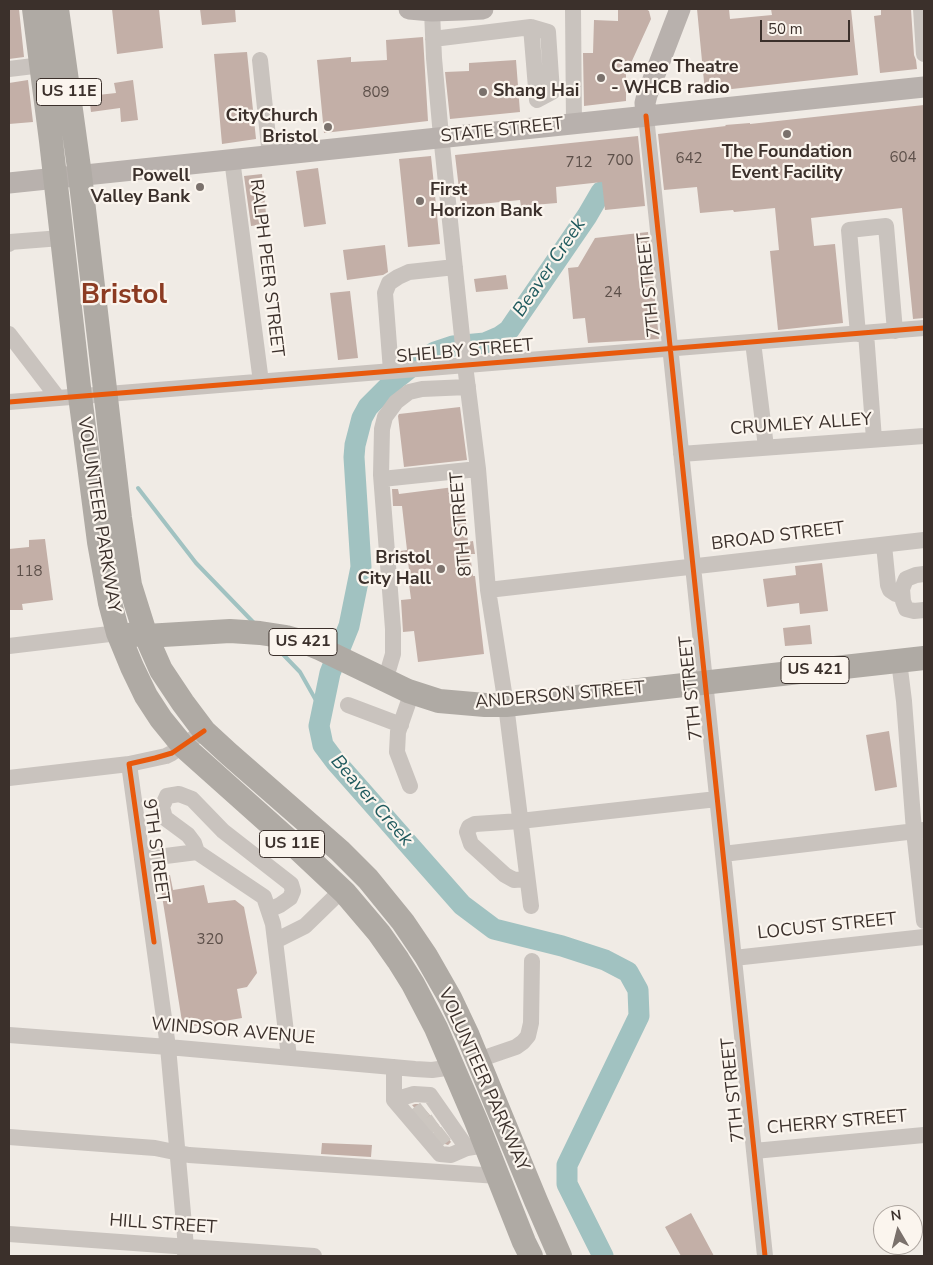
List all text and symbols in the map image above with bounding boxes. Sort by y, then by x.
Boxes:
scale bar [763,10,853,42]
text: 50 m [768,19,803,39]
place label: Cameo Theatre - WHCB radio [611,57,738,100]
marker: Cameo Theatre - WHCB radio [595,72,607,84]
road number: US 11E [36,78,102,105]
place label: Shang Hai [493,81,579,103]
house number: 809 [363,84,389,102]
marker: Shang Hai [477,86,489,98]
place label: CityChurch Bristol [226,106,318,148]
street label: STATE STREET [440,114,564,148]
marker: CityChurch Bristol [322,121,334,133]
marker: The Foundation Event Facility [781,128,793,140]
place label: The Foundation Event Facility [722,142,852,184]
house number: 604 [890,149,916,167]
house number: 642 [676,150,702,168]
house number: 700 [607,152,633,170]
house number: 712 [566,154,592,172]
place label: Powell Valley Bank [91,166,190,208]
street label: RALPH PEER STREET [244,178,288,358]
place label: First Horizon Bank [430,180,542,222]
marker: Powell Valley Bank [194,181,206,193]
marker: First Horizon Bank [414,195,426,207]
water label: Beaver Creek [509,215,591,321]
street label: 7TH STREET [634,232,666,338]
district label: Bristol [81,279,167,313]
house number: 24 [604,284,622,302]
street label: SHELBY STREET [396,335,534,369]
street label: CRUMLEY ALLEY [729,409,873,441]
street label: VOLUNTEER PARKWAY [72,416,124,614]
street label: 8TH STREET [447,471,477,577]
street label: BROAD STREET [710,518,846,556]
place label: Bristol City Hall [358,548,431,590]
house number: 118 [16,563,42,581]
marker: Bristol City Hall [435,563,447,575]
road number: US 421 [269,628,337,656]
street label: 7TH STREET [676,635,708,741]
road number: US 421 [781,656,849,684]
street label: ANDERSON STREET [474,678,646,714]
water label: Beaver Creek [325,751,417,851]
street label: 9TH STREET [137,797,173,905]
road number: US 11E [260,831,324,858]
street label: LOCUST STREET [756,909,898,945]
house number: 320 [197,931,223,949]
street label: VOLUNTEER PARKWAY [433,985,533,1175]
street label: WINDSOR AVENUE [150,1014,316,1050]
street label: 7TH STREET [718,1037,750,1143]
street label: CHERRY STREET [766,1106,908,1140]
north arrow [873,1205,923,1255]
text: N [889,1206,902,1226]
street label: HILL STREET [109,1210,217,1240]

